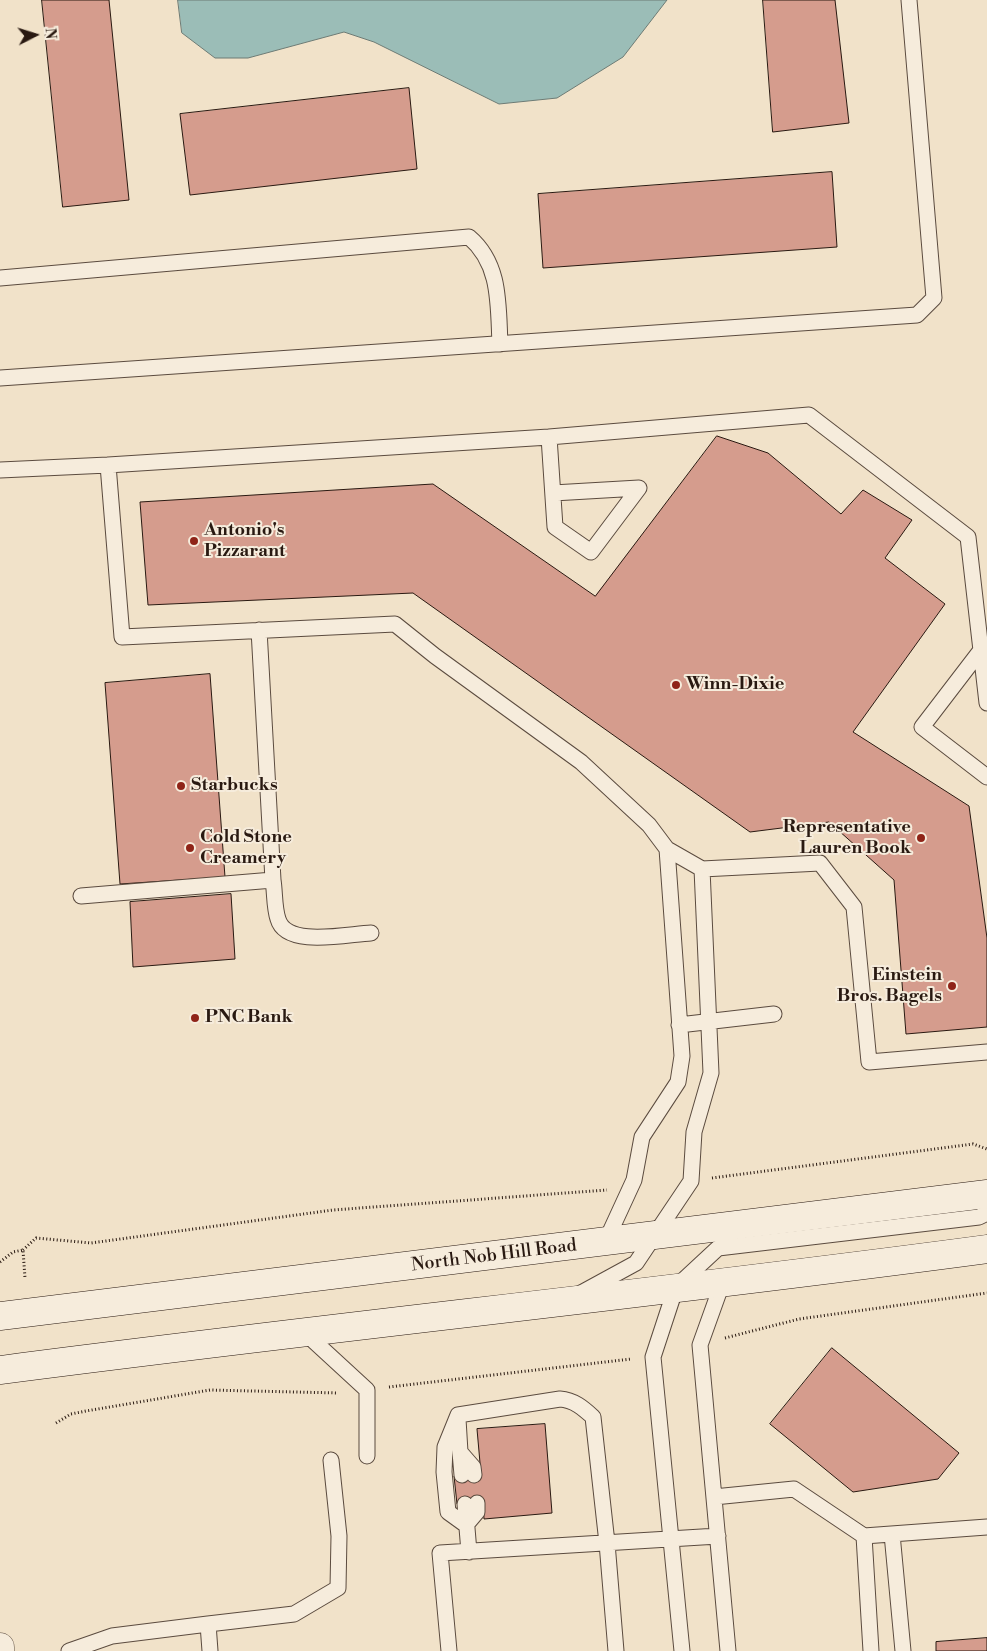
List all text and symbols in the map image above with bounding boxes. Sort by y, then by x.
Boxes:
north arrow [10,10,60,60]
text: N [40,27,59,40]
place label: Antonio's Pizzarant [204,520,285,562]
marker: Antonio's Pizzarant [188,535,200,547]
place label: Winn-Dixie [686,674,784,696]
marker: Winn-Dixie [670,679,682,691]
place label: Starbucks [191,775,278,797]
marker: Starbucks [175,780,187,792]
place label: Representative Lauren Book [783,817,911,860]
place label: Cold Stone Creamery [200,827,292,870]
marker: Representative Lauren Book [915,832,927,844]
marker: Cold Stone Creamery [184,842,196,854]
place label: Einstein Bros. Bagels [837,965,942,1008]
marker: Einstein Bros. Bagels [946,980,958,992]
place label: PNC Bank [205,1007,293,1029]
marker: PNC Bank [189,1012,201,1024]
street label: North Nob Hill Road [410,1235,578,1277]

